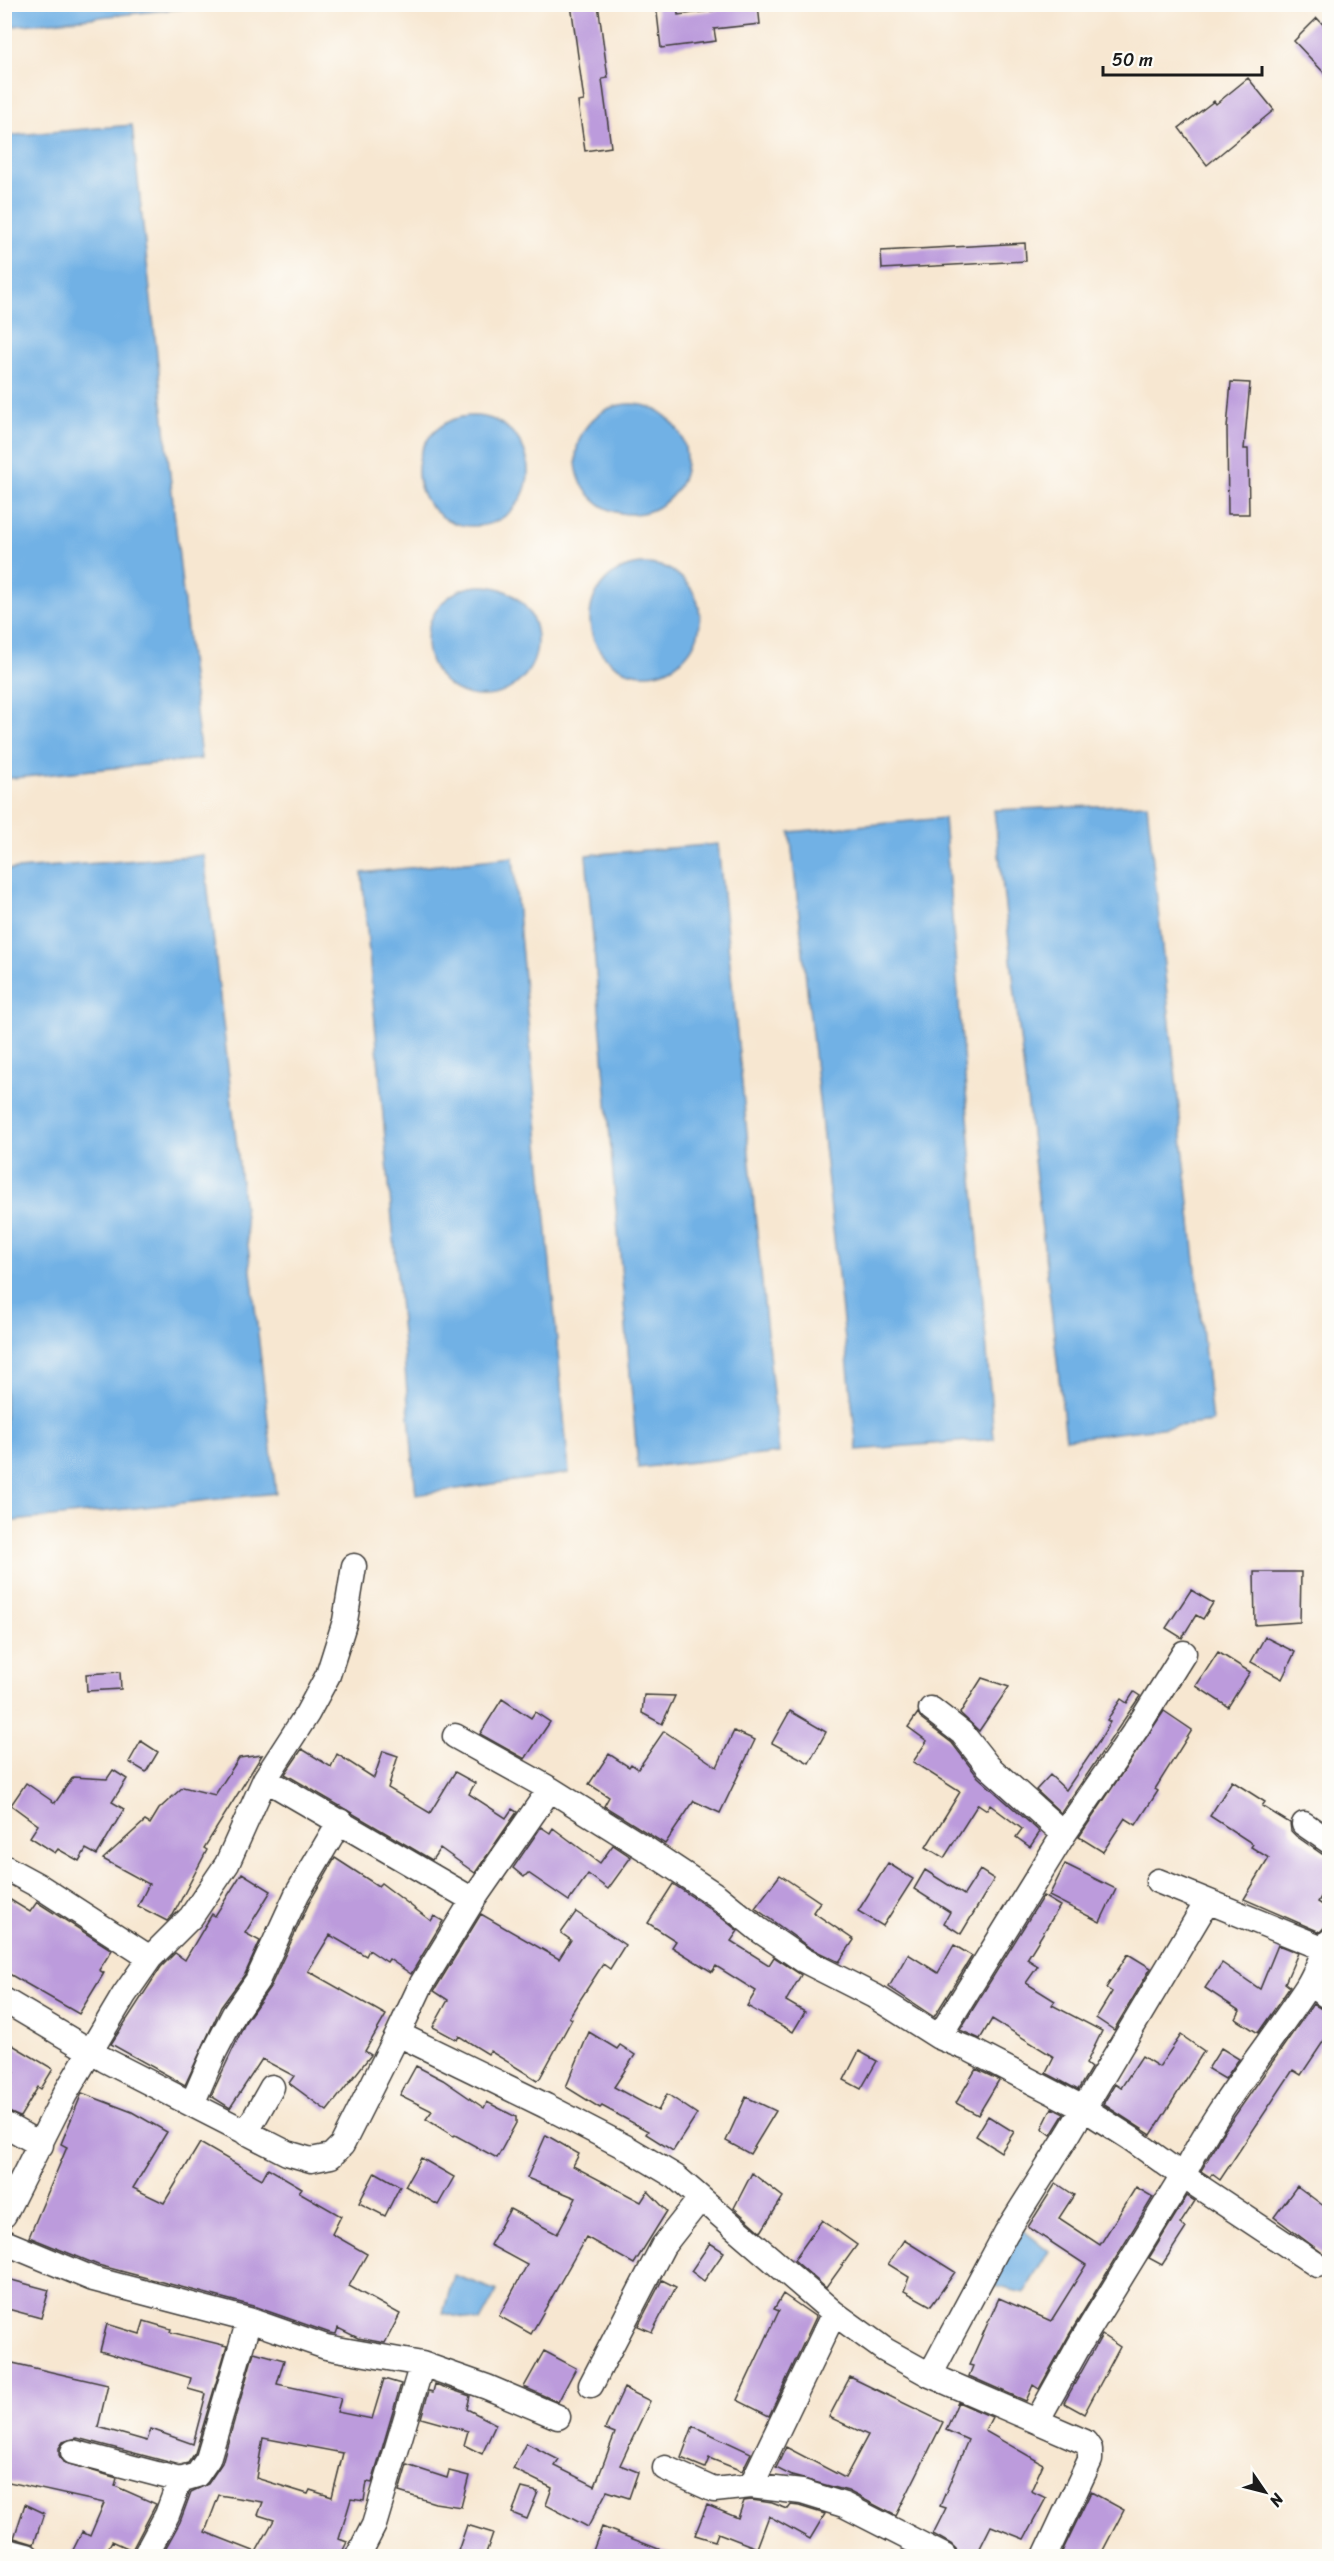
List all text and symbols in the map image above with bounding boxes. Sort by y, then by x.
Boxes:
scale bar [1103,39,1262,77]
text: 50 m [1112,44,1153,76]
north arrow [1235,2462,1295,2522]
text: N [1261,2487,1293,2514]

